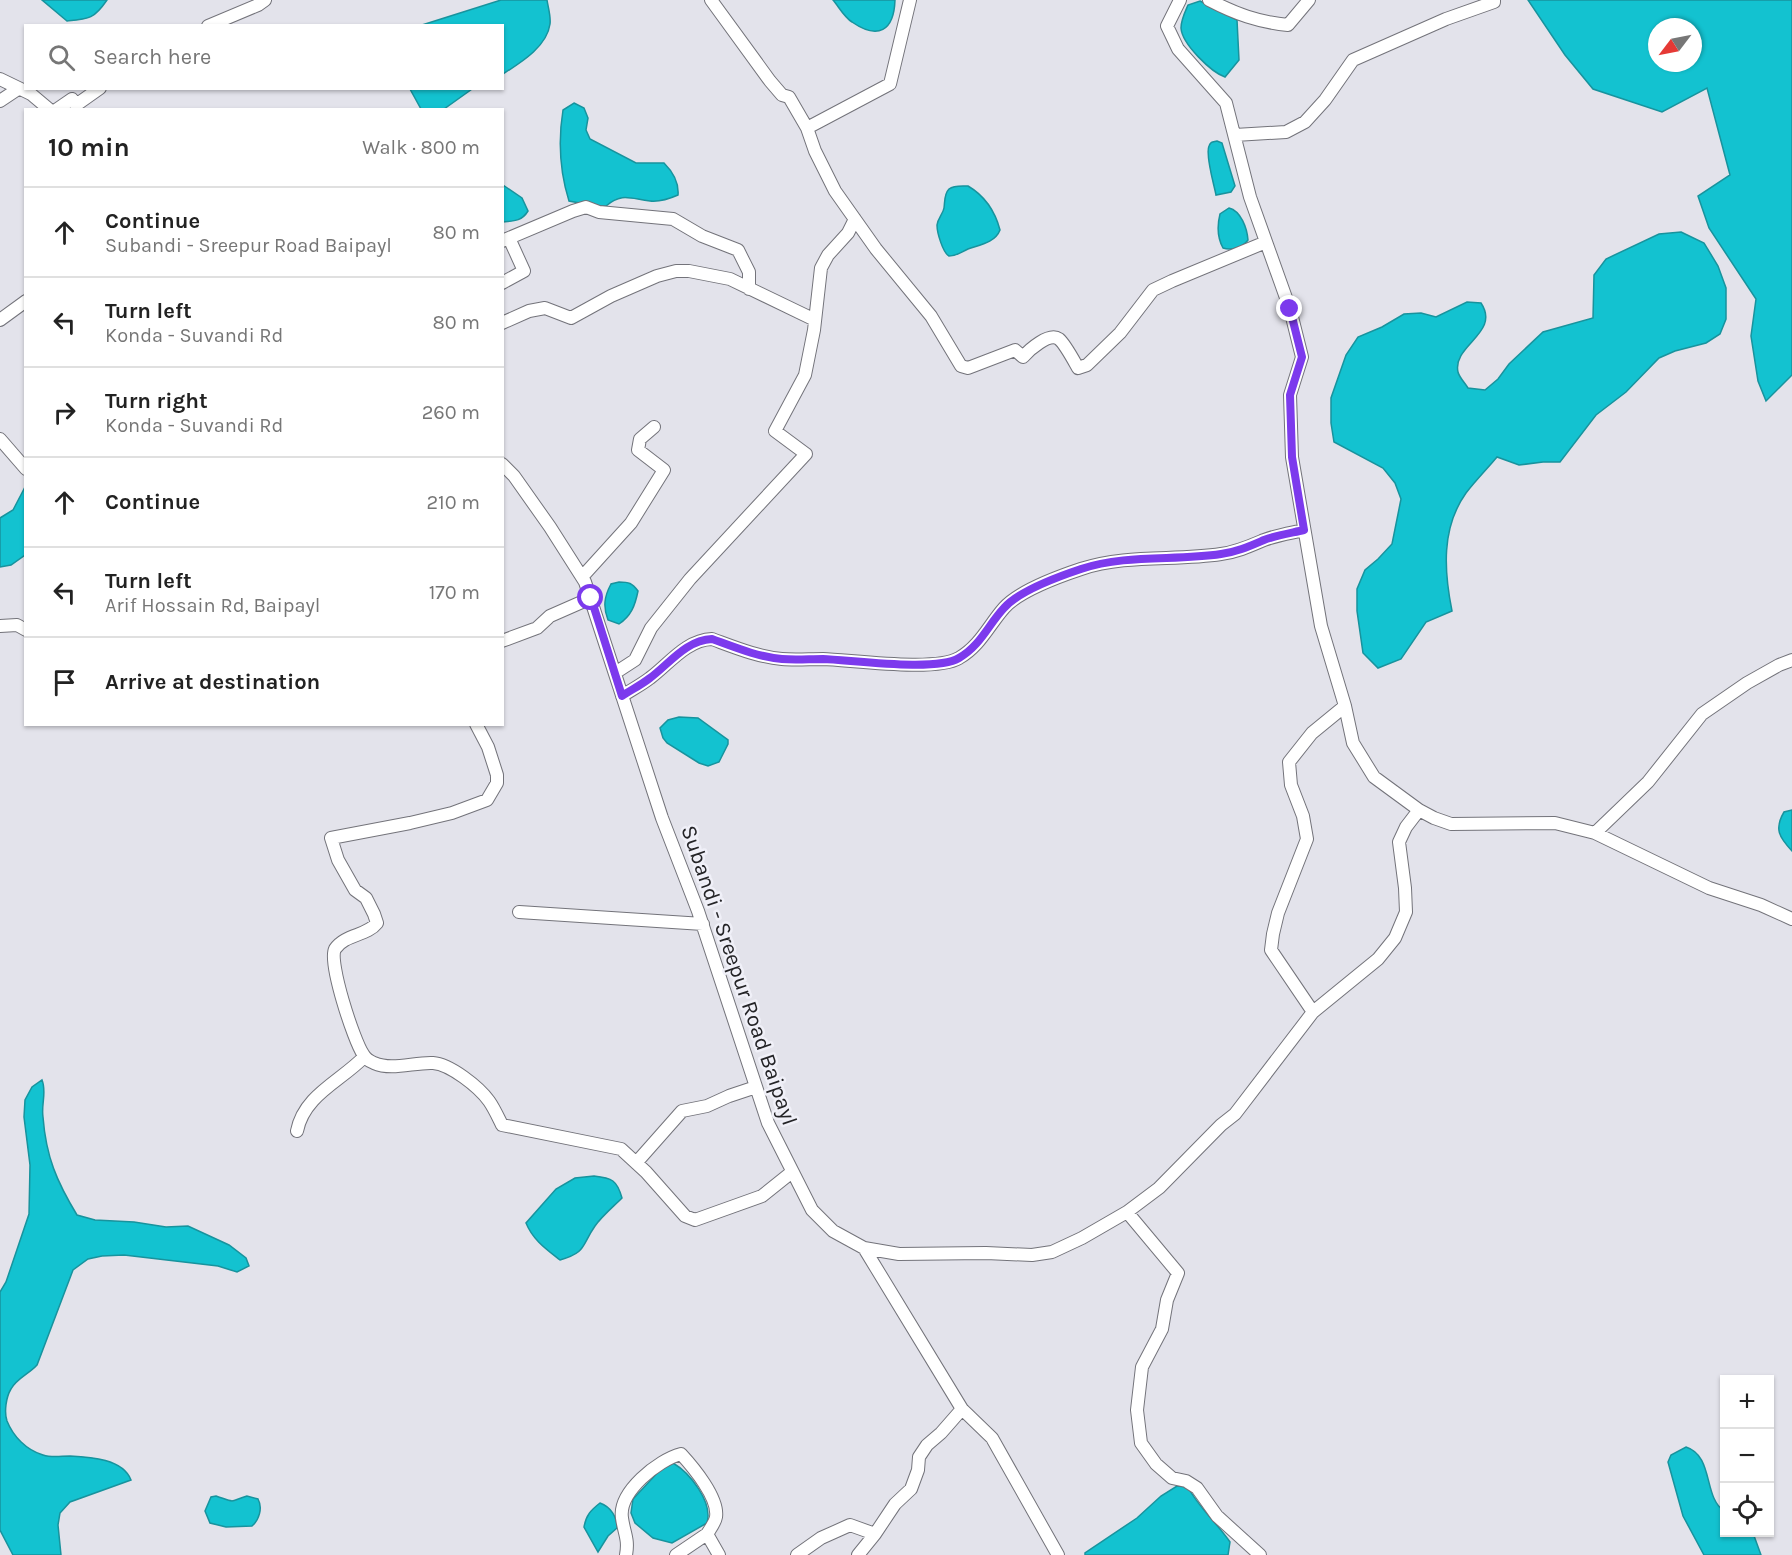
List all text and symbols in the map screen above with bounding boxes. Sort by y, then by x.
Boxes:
north arrow [1648,18,1702,72]
search box [24,24,504,90]
icon: search [45,41,78,74]
text: Search here [93,44,211,70]
text: 10 min [48,132,130,163]
text: Walk · 800 m [362,136,480,159]
text: Continue [105,208,200,234]
icon: ahead [48,216,81,249]
text: 80 m [432,221,480,244]
text: Subandi - Sreepur Road Baipayl [105,234,392,257]
route end [1276,295,1302,321]
text: Turn left [105,298,192,324]
icon: left [48,306,81,339]
text: 80 m [432,311,480,334]
text: Konda - Suvandi Rd [105,324,283,347]
text: Turn right [105,388,208,414]
icon: right [48,396,81,429]
text: 260 m [422,401,480,424]
text: Konda - Suvandi Rd [105,414,283,437]
icon: ahead [48,486,81,519]
text: Continue [105,489,200,515]
text: 210 m [426,491,480,514]
text: Turn left [105,568,192,594]
icon: left [48,576,81,609]
text: 170 m [429,581,480,604]
route start [577,584,603,610]
text: Arif Hossain Rd, Baipayl [105,594,320,617]
icon: arrive [48,666,81,699]
text: Arrive at destination [105,669,320,695]
street label: Subandi - Sreepur Road Baipayl [675,822,803,1129]
map controls [1720,1375,1774,1537]
button: + [1720,1375,1774,1429]
button: − [1720,1429,1774,1483]
button: locate [1720,1483,1774,1537]

